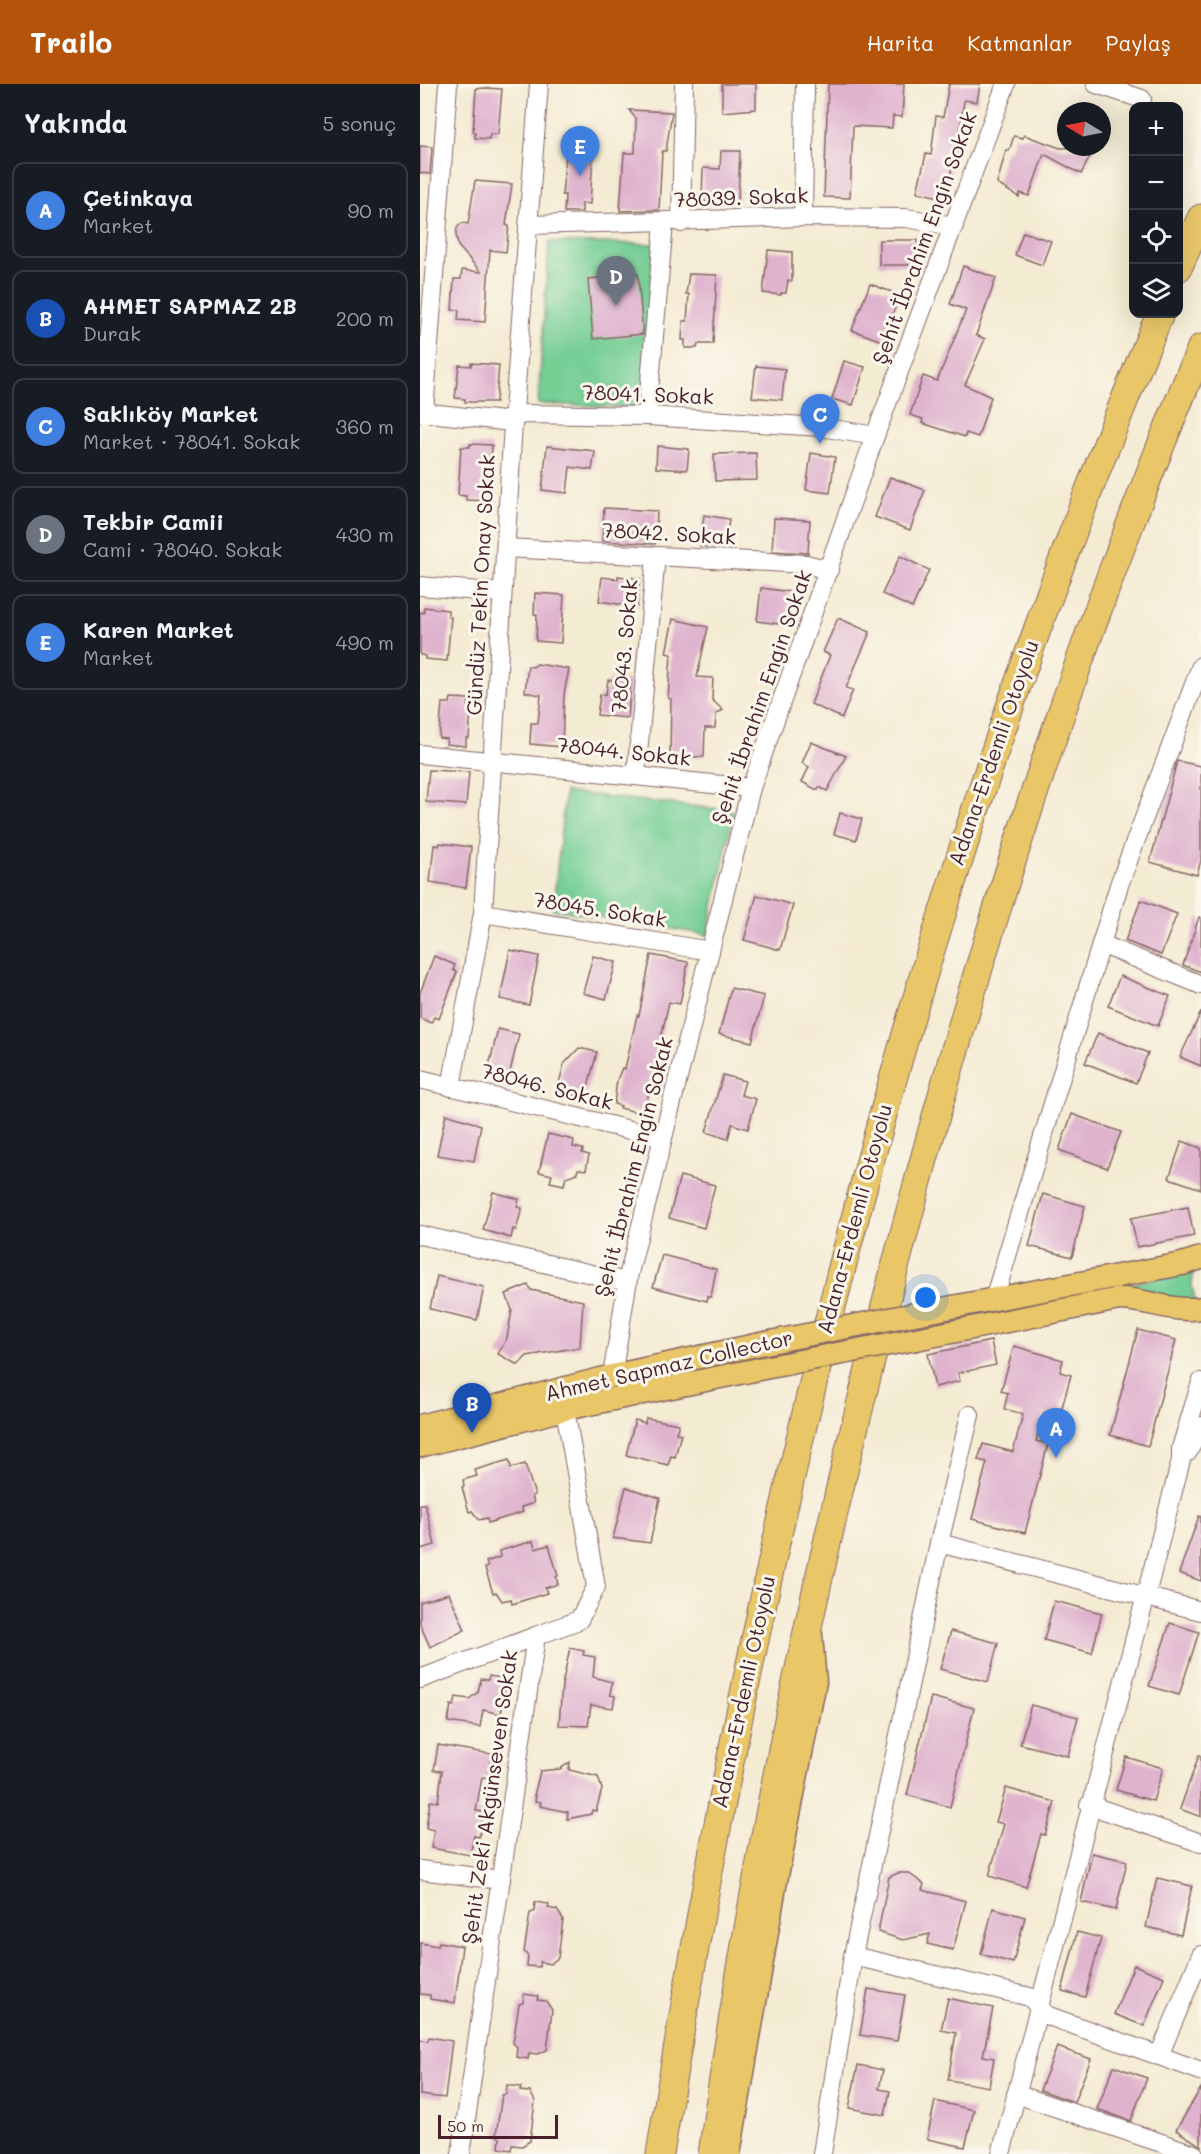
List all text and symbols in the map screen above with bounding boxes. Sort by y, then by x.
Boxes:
text: Trailo [30,24,112,60]
text: Harita [867,29,934,56]
text: Katmanlar [967,29,1073,56]
text: Paylaş [1106,29,1171,56]
north arrow [1057,102,1111,156]
map controls [1129,102,1183,318]
button: + [1129,102,1183,156]
text: Yakında [24,106,127,140]
street label: Şehit İbrahim Engin Sokak [865,107,982,368]
text: 5 sonuç [323,110,396,136]
pin: E [560,126,600,176]
button: − [1129,156,1183,210]
street label: 78039. Sokak [673,181,809,212]
text: Çetinkaya [83,183,193,212]
text: A [39,197,52,223]
text: 90 m [348,197,394,223]
button: locate [1129,210,1183,264]
text: Market [83,212,153,238]
pin: D [596,256,636,306]
button: layers [1129,264,1183,318]
text: AHMET SAPMAZ 2B [83,291,297,320]
text: B [39,305,52,331]
text: 200 m [336,305,394,331]
text: Durak [83,320,141,346]
street label: 78041. Sokak [582,378,714,409]
pin: C [800,394,840,444]
text: Saklıköy Market [83,399,258,428]
text: C [38,413,53,439]
text: 360 m [336,413,394,439]
text: Market · 78041. Sokak [83,428,300,454]
street label: Gündüz Tekin Onay Sokak [459,454,500,716]
text: Tekbir Camii [83,507,224,536]
street label: 78042. Sokak [601,516,737,549]
text: D [38,521,53,547]
text: 430 m [336,521,394,547]
text: Cami · 78040. Sokak [83,536,282,562]
street label: Şehit İbrahim Engin Sokak [704,566,817,827]
street label: 78043. Sokak [604,578,643,714]
text: Karen Market [83,615,234,644]
text: E [39,629,52,655]
text: 490 m [336,629,394,655]
street label: Adana-Erdemli Otoyolu [941,636,1044,869]
text: Market [83,644,153,670]
street label: 78044. Sokak [556,730,692,771]
street label: 78045. Sokak [532,885,669,932]
street label: Şehit İbrahim Engin Sokak [587,1034,678,1300]
street label: 78046. Sokak [479,1056,616,1115]
street label: Adana-Erdemli Otoyolu [810,1101,897,1337]
your location [911,1283,940,1312]
street label: Ahmet Sapmaz Collector [542,1323,795,1406]
pin: B [452,1384,492,1433]
pin: A [1036,1408,1076,1458]
street label: Adana-Erdemli Otoyolu [705,1573,780,1810]
street label: Şehit Zeki Akgünseven Sokak [454,1648,523,1946]
scale bar [438,2112,558,2140]
text: 50 m [447,2115,484,2136]

